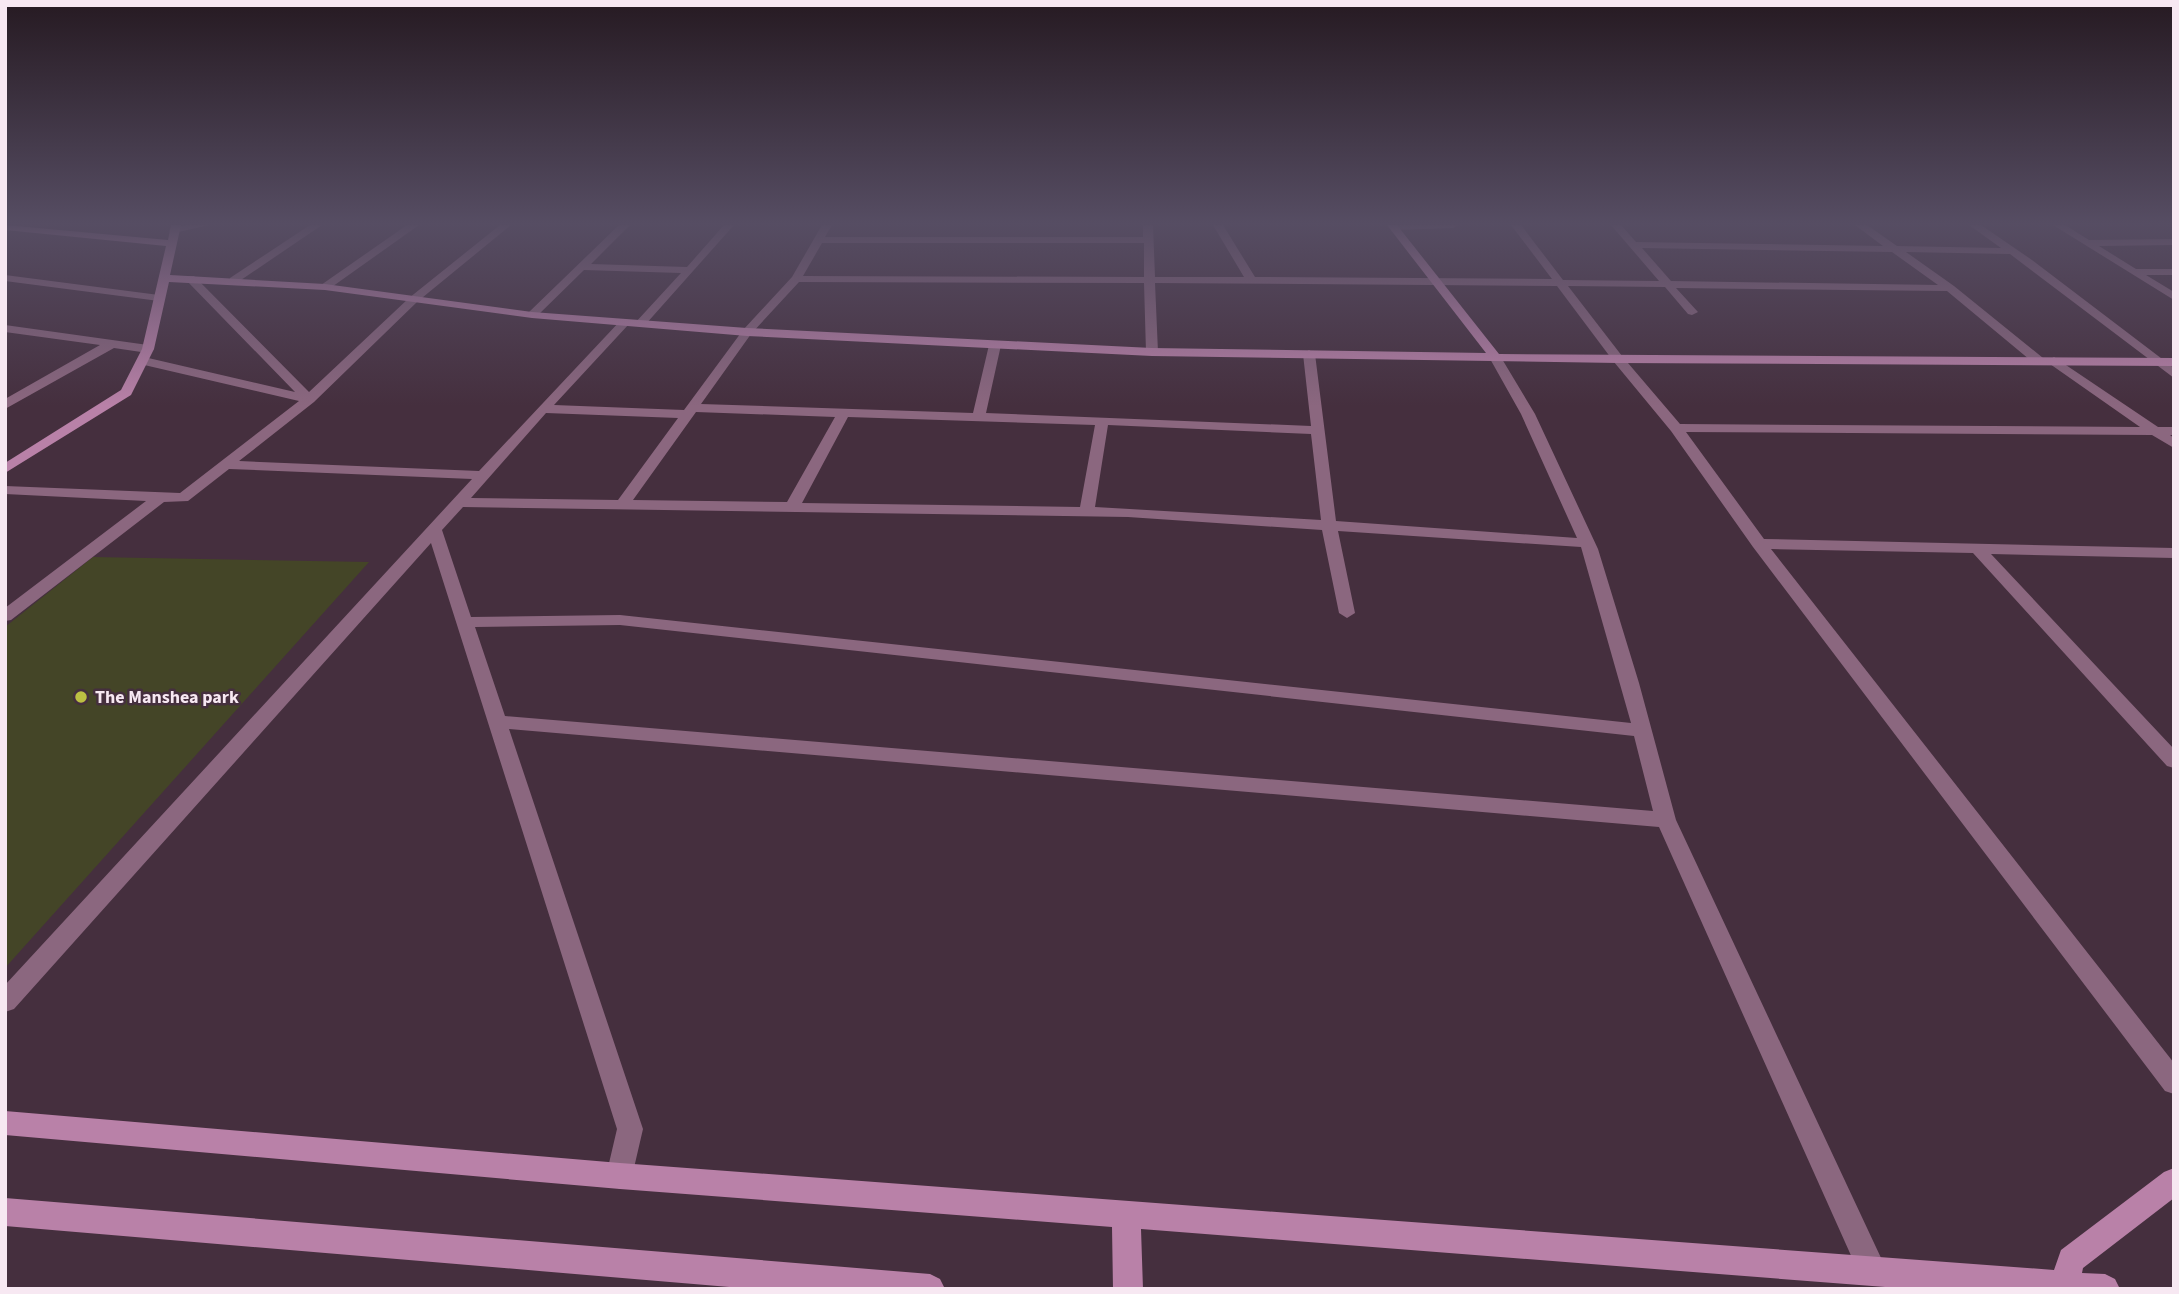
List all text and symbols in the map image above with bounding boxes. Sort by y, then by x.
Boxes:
place label: The Manshea park [95,685,239,710]
marker: The Manshea park [73,689,89,705]

